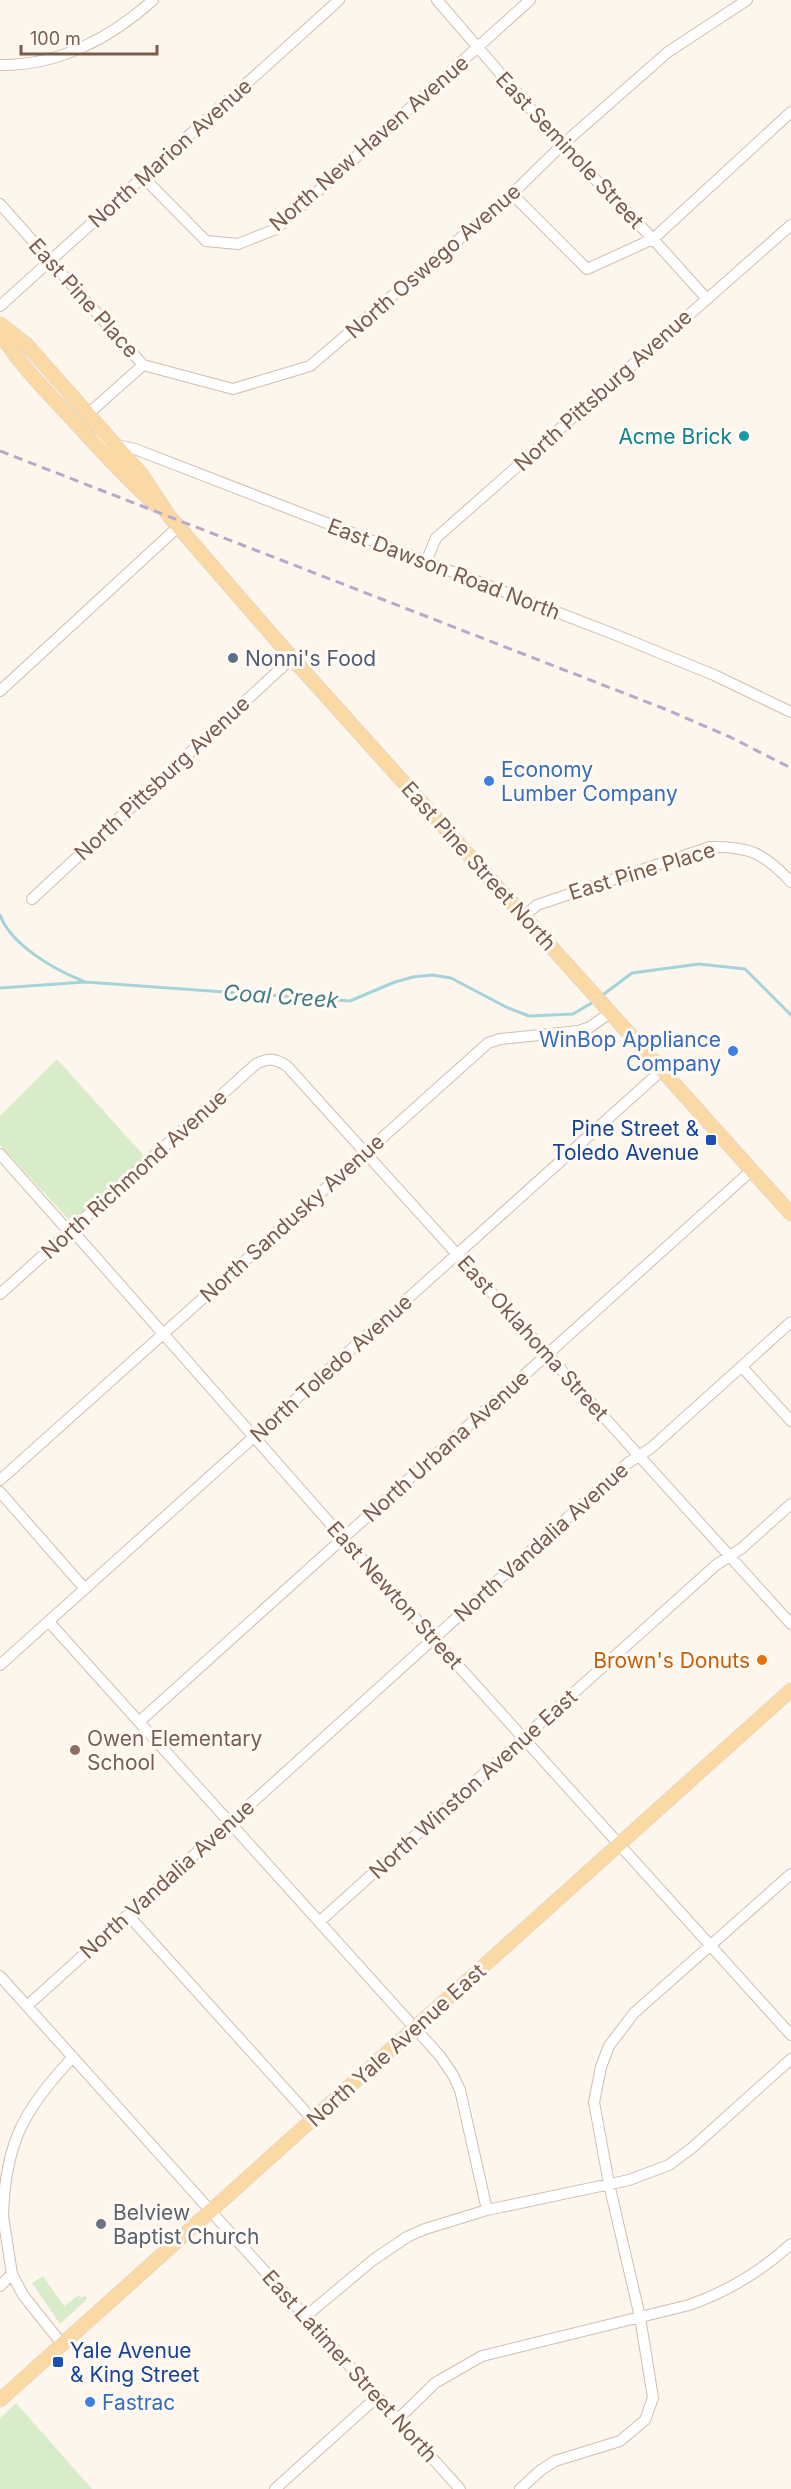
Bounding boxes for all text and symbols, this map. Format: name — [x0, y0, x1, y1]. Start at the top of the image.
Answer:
scale bar — [21, 18, 158, 56]
text: 100 m — [30, 28, 81, 49]
street label: North New Haven Avenue — [264, 50, 474, 236]
street label: East Seminole Street — [491, 67, 649, 234]
street label: North Marion Avenue — [83, 73, 257, 233]
street label: North Oswego Avenue — [341, 178, 525, 344]
street label: East Pine Place — [24, 233, 144, 363]
street label: North Pittsburg Avenue — [509, 304, 697, 476]
place label: Acme Brick — [618, 424, 732, 449]
marker: Acme Brick — [737, 429, 751, 443]
street label: East Dawson Road North — [324, 513, 564, 625]
place label: Nonni's Food — [245, 646, 376, 671]
marker: Nonni's Food — [226, 651, 240, 665]
street label: North Pittsburg Avenue — [69, 690, 255, 866]
place label: Economy Lumber Company — [501, 757, 678, 806]
marker: Economy Lumber Company — [482, 774, 496, 788]
street label: East Pine Street North — [397, 776, 561, 956]
street label: East Pine Place — [566, 837, 718, 905]
water label: Coal Creek — [222, 979, 341, 1013]
place label: WinBop Appliance Company — [539, 1027, 721, 1076]
marker: WinBop Appliance Company — [726, 1044, 740, 1058]
street label: North Richmond Avenue — [36, 1084, 232, 1264]
place label: Pine Street & Toledo Avenue — [552, 1116, 699, 1165]
street label: North Sandusky Avenue — [195, 1129, 389, 1307]
marker: Pine Street & Toledo Avenue — [704, 1133, 718, 1147]
street label: East Oklahoma Street — [452, 1250, 614, 1426]
street label: North Toledo Avenue — [245, 1289, 417, 1447]
street label: North Urbana Avenue — [358, 1365, 534, 1527]
street label: North Vandalia Avenue — [449, 1457, 633, 1627]
street label: East Newton Street — [322, 1516, 468, 1674]
place label: Brown's Donuts — [593, 1648, 750, 1673]
marker: Brown's Donuts — [755, 1653, 769, 1667]
street label: North Winston Avenue East — [364, 1684, 582, 1884]
place label: Owen Elementary School — [87, 1726, 262, 1775]
marker: Owen Elementary School — [68, 1743, 82, 1757]
street label: North Vandalia Avenue — [75, 1794, 259, 1964]
street label: North Yale Avenue East — [302, 1958, 491, 2132]
place label: Belview Baptist Church — [113, 2200, 259, 2249]
marker: Belview Baptist Church — [94, 2217, 108, 2231]
street label: East Latimer Street North — [257, 2265, 443, 2467]
place label: Yale Avenue & King Street — [70, 2338, 200, 2387]
marker: Yale Avenue & King Street — [51, 2355, 65, 2369]
place label: Fastrac — [102, 2390, 175, 2415]
marker: Fastrac — [83, 2395, 97, 2409]

